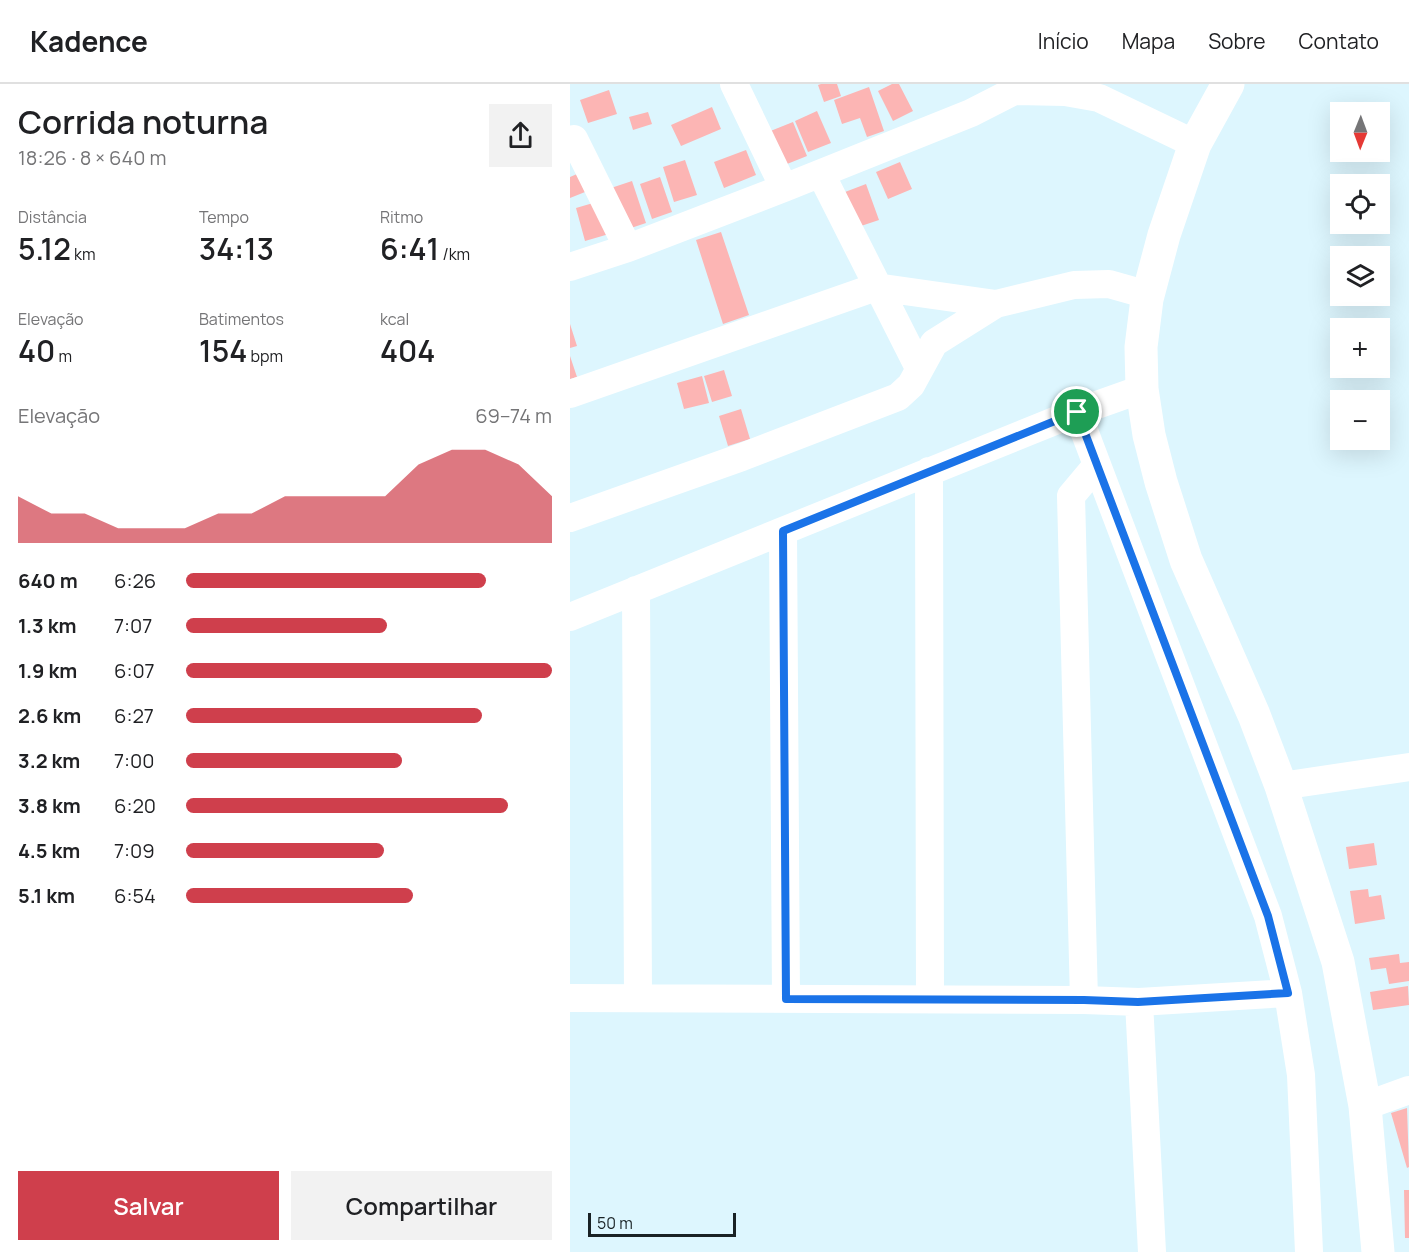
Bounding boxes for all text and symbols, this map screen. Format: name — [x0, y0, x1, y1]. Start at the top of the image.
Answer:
text: Kadence — [30, 22, 148, 60]
text: Início — [1038, 27, 1089, 55]
text: Mapa — [1122, 27, 1175, 55]
text: Sobre — [1208, 27, 1266, 55]
text: Contato — [1299, 27, 1379, 55]
text: Corrida noturna — [18, 99, 268, 144]
north arrow — [1330, 102, 1390, 162]
map controls — [1330, 102, 1390, 450]
button: share — [489, 104, 552, 167]
text: 18:26 · 8 × 640 m — [18, 144, 166, 171]
button: locate — [1330, 174, 1390, 234]
text: Distância — [18, 206, 87, 228]
text: Tempo — [199, 206, 249, 228]
text: Ritmo — [380, 206, 423, 228]
text: 5.12 — [18, 228, 71, 269]
text: 34:13 — [199, 228, 274, 269]
text: 6:41 — [380, 228, 439, 269]
text: km — [71, 243, 96, 265]
text: /km — [439, 243, 470, 265]
button: layers — [1330, 246, 1390, 306]
text: Elevação — [18, 308, 84, 330]
text: Batimentos — [199, 308, 284, 330]
text: kcal — [380, 308, 409, 330]
button: + — [1330, 318, 1390, 378]
text: 40 — [18, 330, 55, 371]
text: 154 — [199, 330, 247, 371]
text: 404 — [380, 330, 435, 371]
text: m — [55, 345, 72, 367]
text: bpm — [247, 345, 283, 367]
pin — [1051, 386, 1102, 437]
button: − — [1330, 390, 1390, 450]
icon: arrive — [1060, 395, 1093, 428]
text: Elevação — [18, 402, 100, 429]
text: 69–74 m — [475, 402, 552, 429]
text: 640 m — [18, 567, 78, 594]
text: 6:26 — [114, 567, 156, 594]
text: 1.3 km — [18, 612, 76, 639]
text: 7:07 — [114, 612, 152, 639]
text: 1.9 km — [18, 657, 77, 684]
text: 6:07 — [114, 657, 155, 684]
text: 2.6 km — [18, 702, 81, 729]
text: 6:27 — [114, 702, 154, 729]
text: 3.2 km — [18, 747, 80, 774]
text: 7:00 — [114, 747, 154, 774]
text: 3.8 km — [18, 792, 81, 819]
text: 6:20 — [114, 792, 156, 819]
text: 4.5 km — [18, 837, 80, 864]
text: 7:09 — [114, 837, 155, 864]
text: 5.1 km — [18, 882, 75, 909]
text: 6:54 — [114, 882, 156, 909]
button: Salvar — [18, 1171, 279, 1240]
button: Compartilhar — [291, 1171, 552, 1240]
scale bar — [588, 1210, 736, 1238]
text: 50 m — [597, 1212, 633, 1234]

